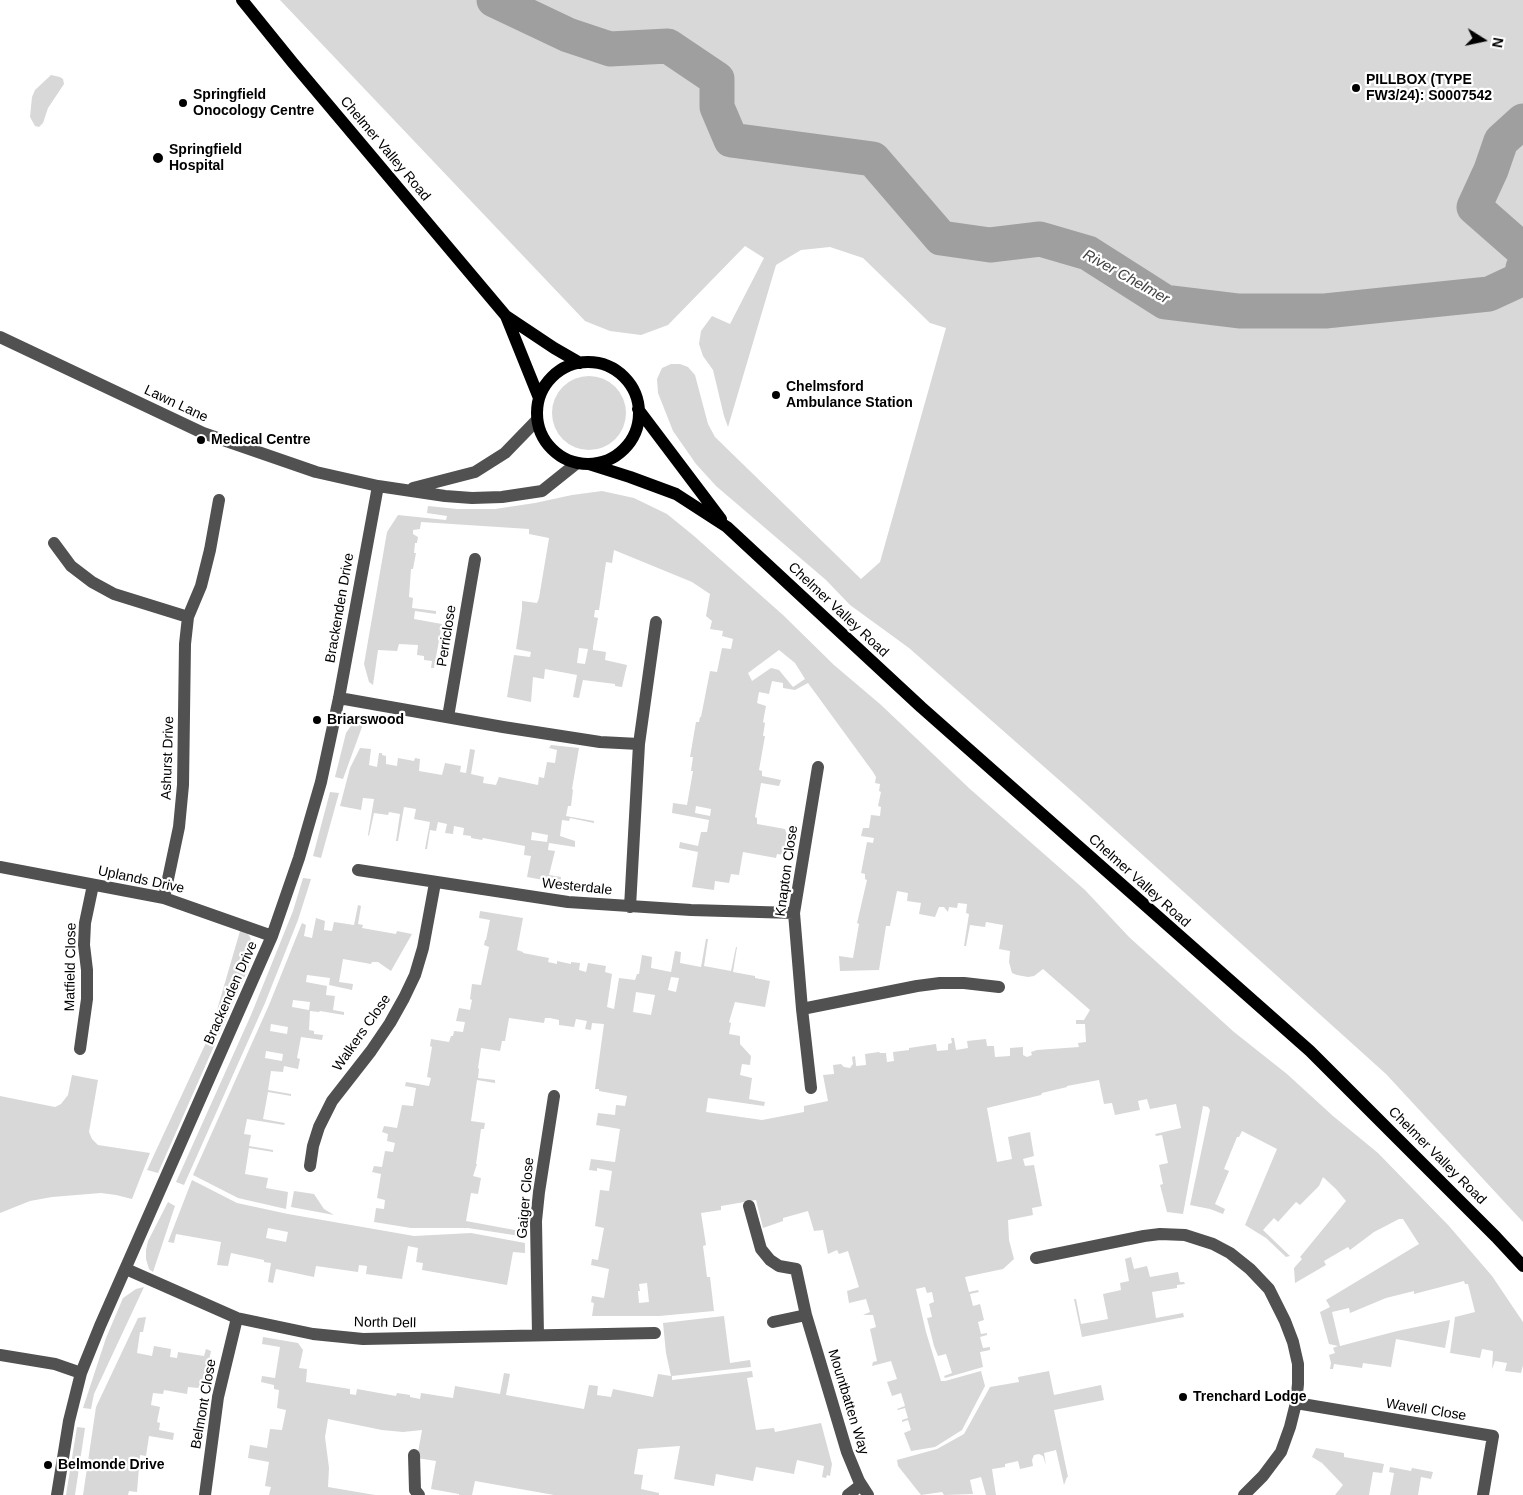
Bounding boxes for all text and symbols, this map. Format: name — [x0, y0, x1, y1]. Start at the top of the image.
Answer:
north arrow — [1458, 15, 1508, 65]
text: N — [1489, 36, 1507, 49]
place label: PILLBOX (TYPE FW3/24): S0007542 — [1366, 72, 1492, 104]
marker: PILLBOX (TYPE FW3/24): S0007542 — [1350, 82, 1362, 94]
place label: Springfield Onocology Centre — [193, 87, 314, 120]
street label: Chelmer Valley Road — [336, 93, 434, 205]
marker: Springfield Onocology Centre — [177, 97, 189, 109]
place label: Springfield Hospital — [169, 142, 242, 174]
marker: Springfield Hospital — [151, 151, 165, 165]
water label: River Chelmer — [1080, 246, 1172, 308]
place label: Chelmsford Ambulance Station — [786, 379, 913, 412]
street label: Lawn Lane — [141, 382, 211, 426]
marker: Chelmsford Ambulance Station — [770, 389, 782, 401]
place label: Medical Centre — [211, 432, 311, 448]
marker: Medical Centre — [195, 434, 207, 446]
street label: Brackenden Drive — [322, 552, 358, 664]
street label: Chelmer Valley Road — [784, 559, 892, 661]
street label: Perriclose — [434, 604, 460, 668]
place label: Briarswood — [327, 712, 404, 728]
marker: Briarswood — [311, 714, 323, 726]
street label: Ashurst Drive — [158, 716, 178, 800]
street label: Knapton Close — [772, 824, 802, 918]
street label: Chelmer Valley Road — [1085, 831, 1193, 931]
street label: Uplands Drive — [96, 863, 186, 897]
street label: Westerdale — [541, 875, 613, 899]
street label: Matfield Close — [62, 923, 80, 1011]
street label: Brackenden Drive — [201, 939, 261, 1047]
street label: Walkers Close — [329, 991, 395, 1075]
street label: Chelmer Valley Road — [1385, 1104, 1489, 1208]
street label: Gaiger Close — [514, 1157, 538, 1239]
street label: North Dell — [354, 1314, 416, 1332]
street label: Mountbatten Way — [824, 1347, 872, 1457]
street label: Belmont Close — [188, 1358, 220, 1450]
place label: Trenchard Lodge — [1193, 1389, 1307, 1405]
marker: Trenchard Lodge — [1177, 1391, 1189, 1403]
street label: Wavell Close — [1385, 1395, 1467, 1425]
place label: Belmonde Drive — [58, 1457, 165, 1473]
marker: Belmonde Drive — [42, 1459, 54, 1471]

